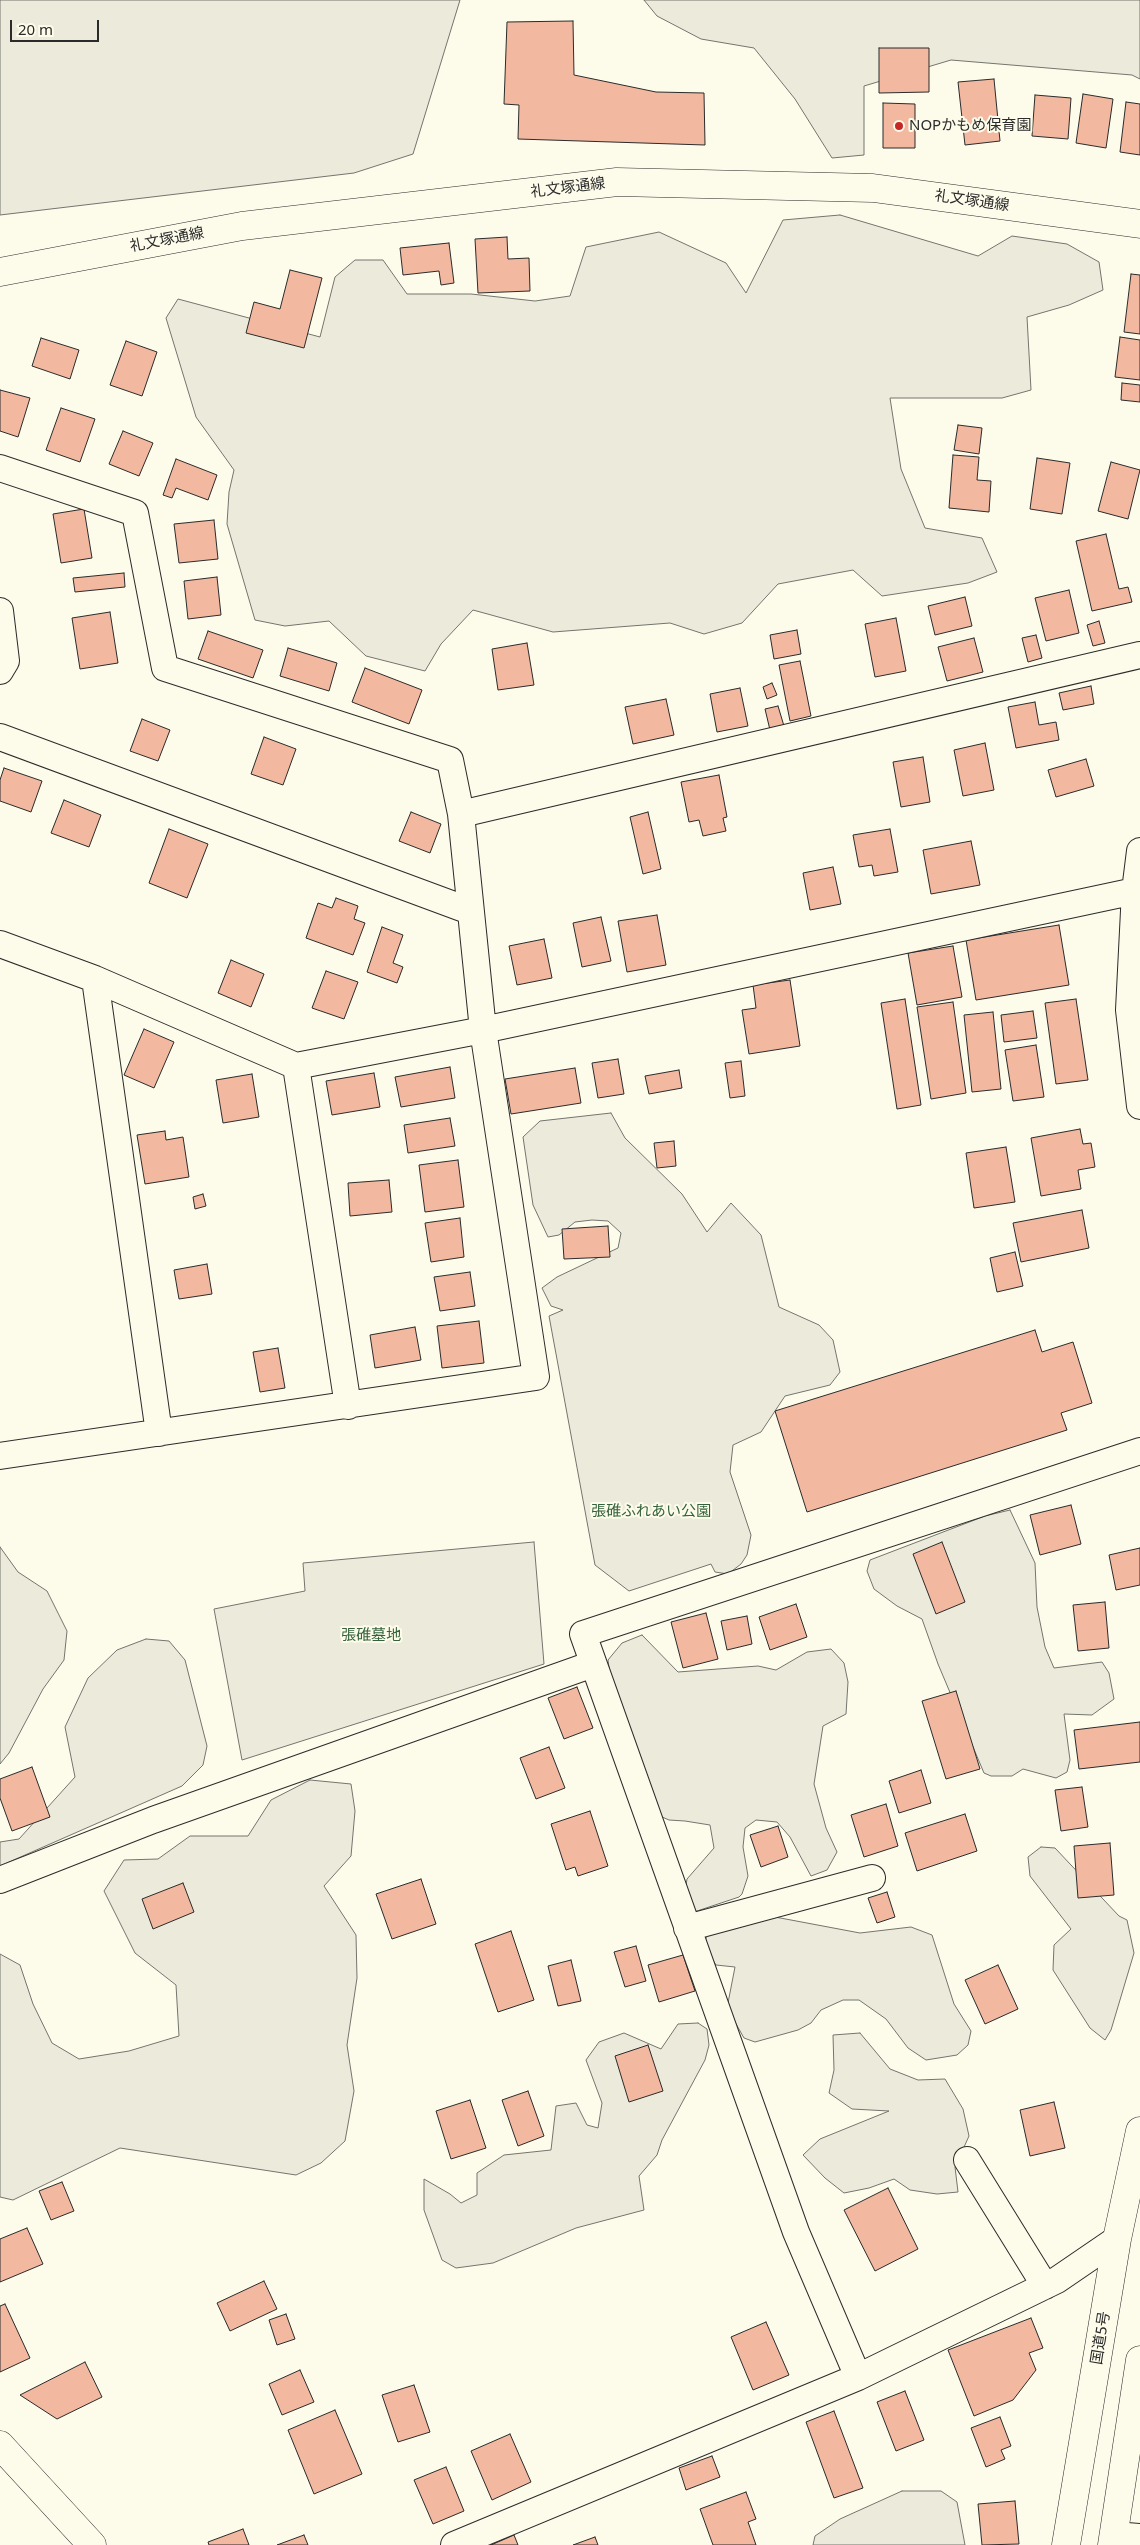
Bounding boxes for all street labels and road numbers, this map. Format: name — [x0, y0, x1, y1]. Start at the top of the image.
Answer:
street label: 礼文塚通線 — [530, 174, 606, 202]
street label: 礼文塚通線 — [934, 187, 1010, 215]
street label: 礼文塚通線 — [128, 224, 206, 256]
street label: 国道5号 — [1088, 2310, 1114, 2366]

